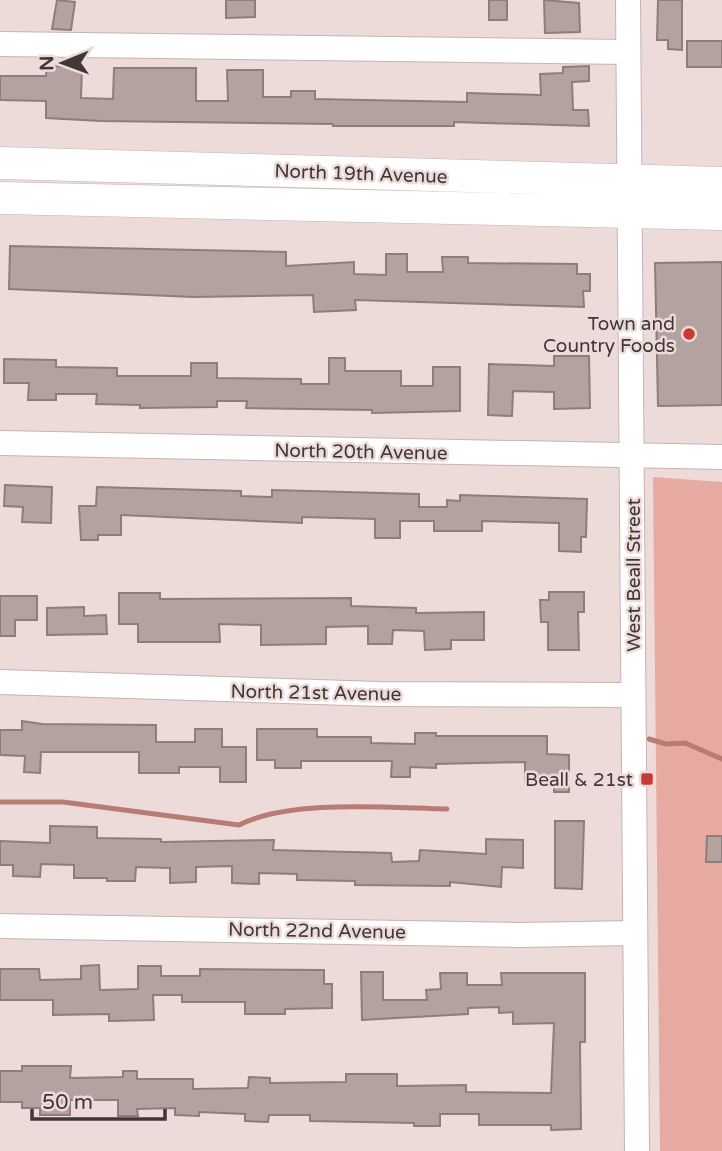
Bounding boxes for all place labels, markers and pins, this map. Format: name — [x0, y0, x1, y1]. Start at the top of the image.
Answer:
place label: Town and Country Foods — [543, 313, 675, 357]
marker: Town and Country Foods — [681, 326, 697, 342]
place label: Beall & 21st — [525, 769, 633, 791]
marker: Beall & 21st — [639, 771, 655, 787]

